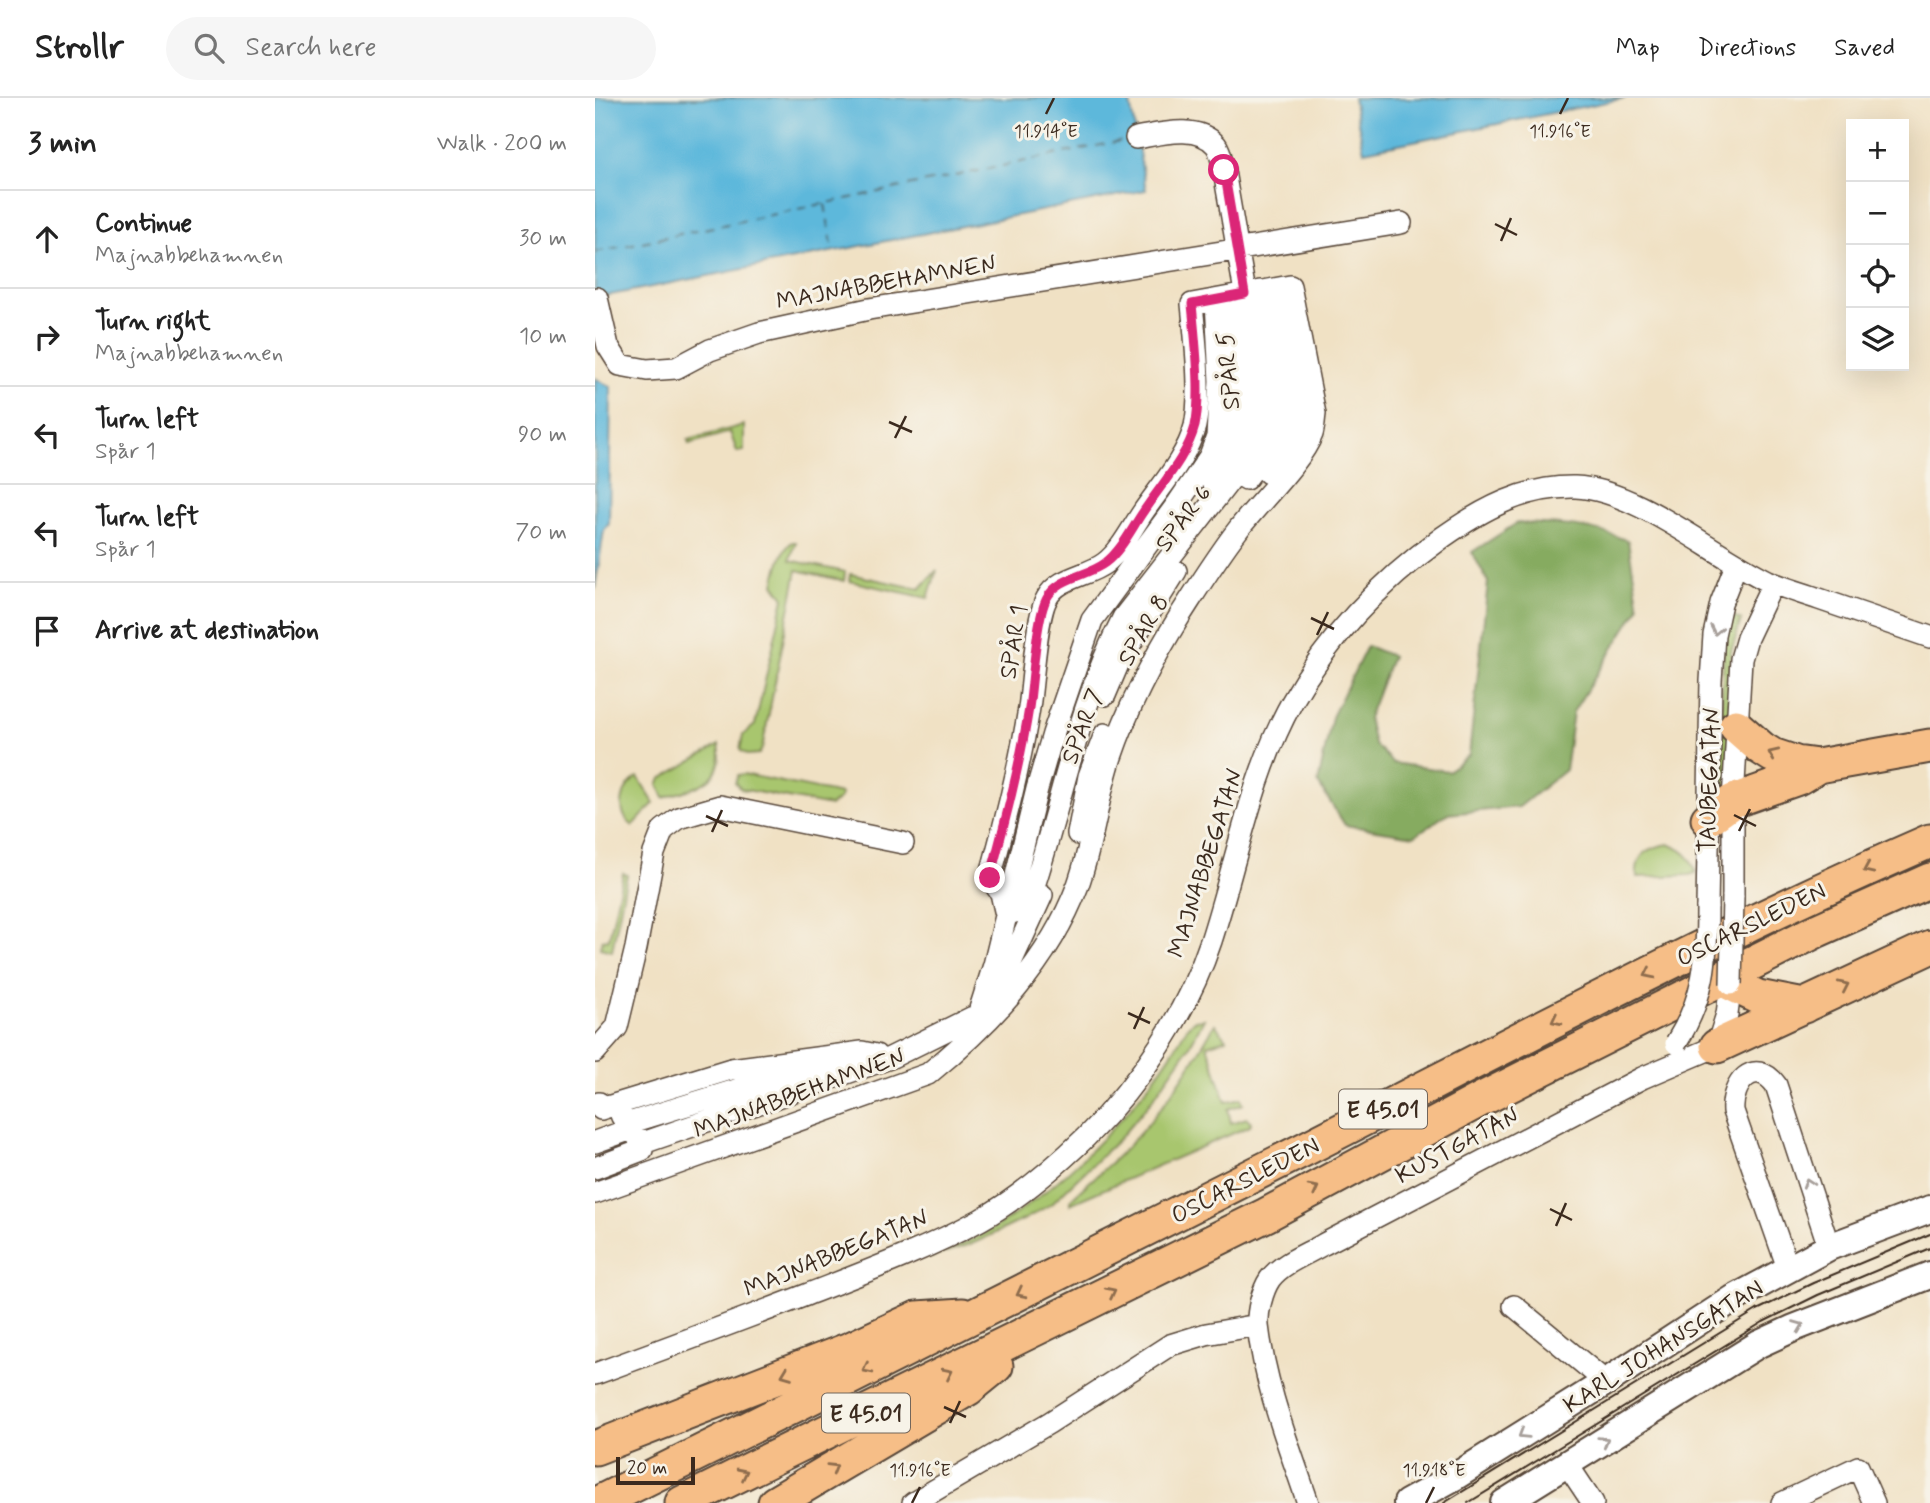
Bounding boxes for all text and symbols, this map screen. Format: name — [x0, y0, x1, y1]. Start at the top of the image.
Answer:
search box — [166, 17, 656, 80]
text: Strollr — [35, 26, 124, 70]
icon: search — [190, 29, 228, 67]
text: Search here — [246, 31, 377, 65]
text: Map — [1616, 33, 1660, 64]
text: Directions — [1698, 33, 1796, 64]
text: Saved — [1834, 33, 1895, 64]
map controls — [1846, 119, 1909, 371]
button: + — [1846, 119, 1909, 182]
text: 11.914°E — [1014, 120, 1078, 144]
text: 11.916°E — [1529, 120, 1591, 144]
text: 3 min — [28, 124, 97, 163]
text: Walk · 200 m — [437, 129, 567, 159]
route start — [1208, 154, 1239, 185]
button: − — [1846, 182, 1909, 245]
text: Continue — [95, 207, 192, 241]
icon: ahead — [28, 220, 66, 258]
text: 30 m — [519, 224, 567, 254]
text: Majnabbehamnen — [95, 241, 283, 271]
button: locate — [1846, 245, 1909, 308]
street label: MAJNABBEHAMNEN — [774, 249, 999, 318]
text: Turn right — [95, 305, 211, 339]
button: layers — [1846, 308, 1909, 371]
icon: right — [28, 318, 66, 356]
text: 10 m — [519, 322, 567, 352]
street label: SPÅR 5 — [1211, 331, 1248, 411]
text: Majnabbehamnen — [95, 339, 283, 369]
text: Turn left — [95, 403, 199, 437]
icon: left — [28, 416, 66, 454]
text: 90 m — [518, 420, 567, 450]
text: Spår 1 — [95, 437, 156, 467]
street label: SPÅR 6 — [1149, 479, 1219, 559]
text: Turn left — [95, 501, 199, 535]
icon: left — [28, 514, 66, 552]
text: 70 m — [515, 518, 567, 548]
text: Spår 1 — [95, 535, 156, 565]
street label: SPÅR 8 — [1112, 590, 1177, 672]
street label: SPÅR 1 — [993, 603, 1036, 681]
icon: arrive — [28, 612, 66, 650]
text: Arrive at destination — [95, 614, 319, 648]
one-way arrow — [1709, 624, 1724, 636]
street label: SPÅR 7 — [1055, 684, 1112, 769]
street label: TAUBEGATAN — [1692, 707, 1729, 853]
one-way arrow — [1768, 748, 1781, 762]
street label: MAJNABBEGATAN — [1161, 765, 1252, 962]
one-way arrow — [1863, 861, 1875, 875]
route end — [974, 862, 1005, 893]
street label: OSCARSLEDEN — [1672, 876, 1831, 975]
one-way arrow — [1644, 965, 1656, 979]
one-way arrow — [1837, 980, 1849, 994]
one-way arrow — [1551, 1012, 1564, 1026]
street label: MAJNABBEHAMNEN — [690, 1042, 910, 1147]
road number: E 45.01 — [1339, 1090, 1427, 1128]
street label: KUSTGATAN — [1390, 1101, 1525, 1192]
street label: OSCARSLEDEN — [1166, 1131, 1325, 1232]
one-way arrow — [1802, 1177, 1816, 1189]
one-way arrow — [1307, 1184, 1319, 1197]
street label: MAJNABBEGATAN — [739, 1203, 934, 1306]
street label: KARL JOHANSGATAN — [1558, 1273, 1770, 1421]
one-way arrow — [1016, 1284, 1028, 1298]
one-way arrow — [1104, 1287, 1116, 1301]
one-way arrow — [1793, 1320, 1805, 1334]
one-way arrow — [862, 1361, 874, 1375]
one-way arrow — [781, 1365, 793, 1379]
one-way arrow — [941, 1367, 953, 1381]
road number: E 45.01 — [822, 1394, 910, 1432]
one-way arrow — [1517, 1426, 1530, 1439]
one-way arrow — [1596, 1436, 1609, 1449]
scale bar — [616, 1454, 695, 1486]
text: 20 m — [627, 1456, 667, 1481]
text: 11.916°E — [889, 1459, 951, 1483]
text: 11.918°E — [1403, 1459, 1465, 1483]
one-way arrow — [826, 1463, 839, 1476]
one-way arrow — [736, 1467, 748, 1481]

